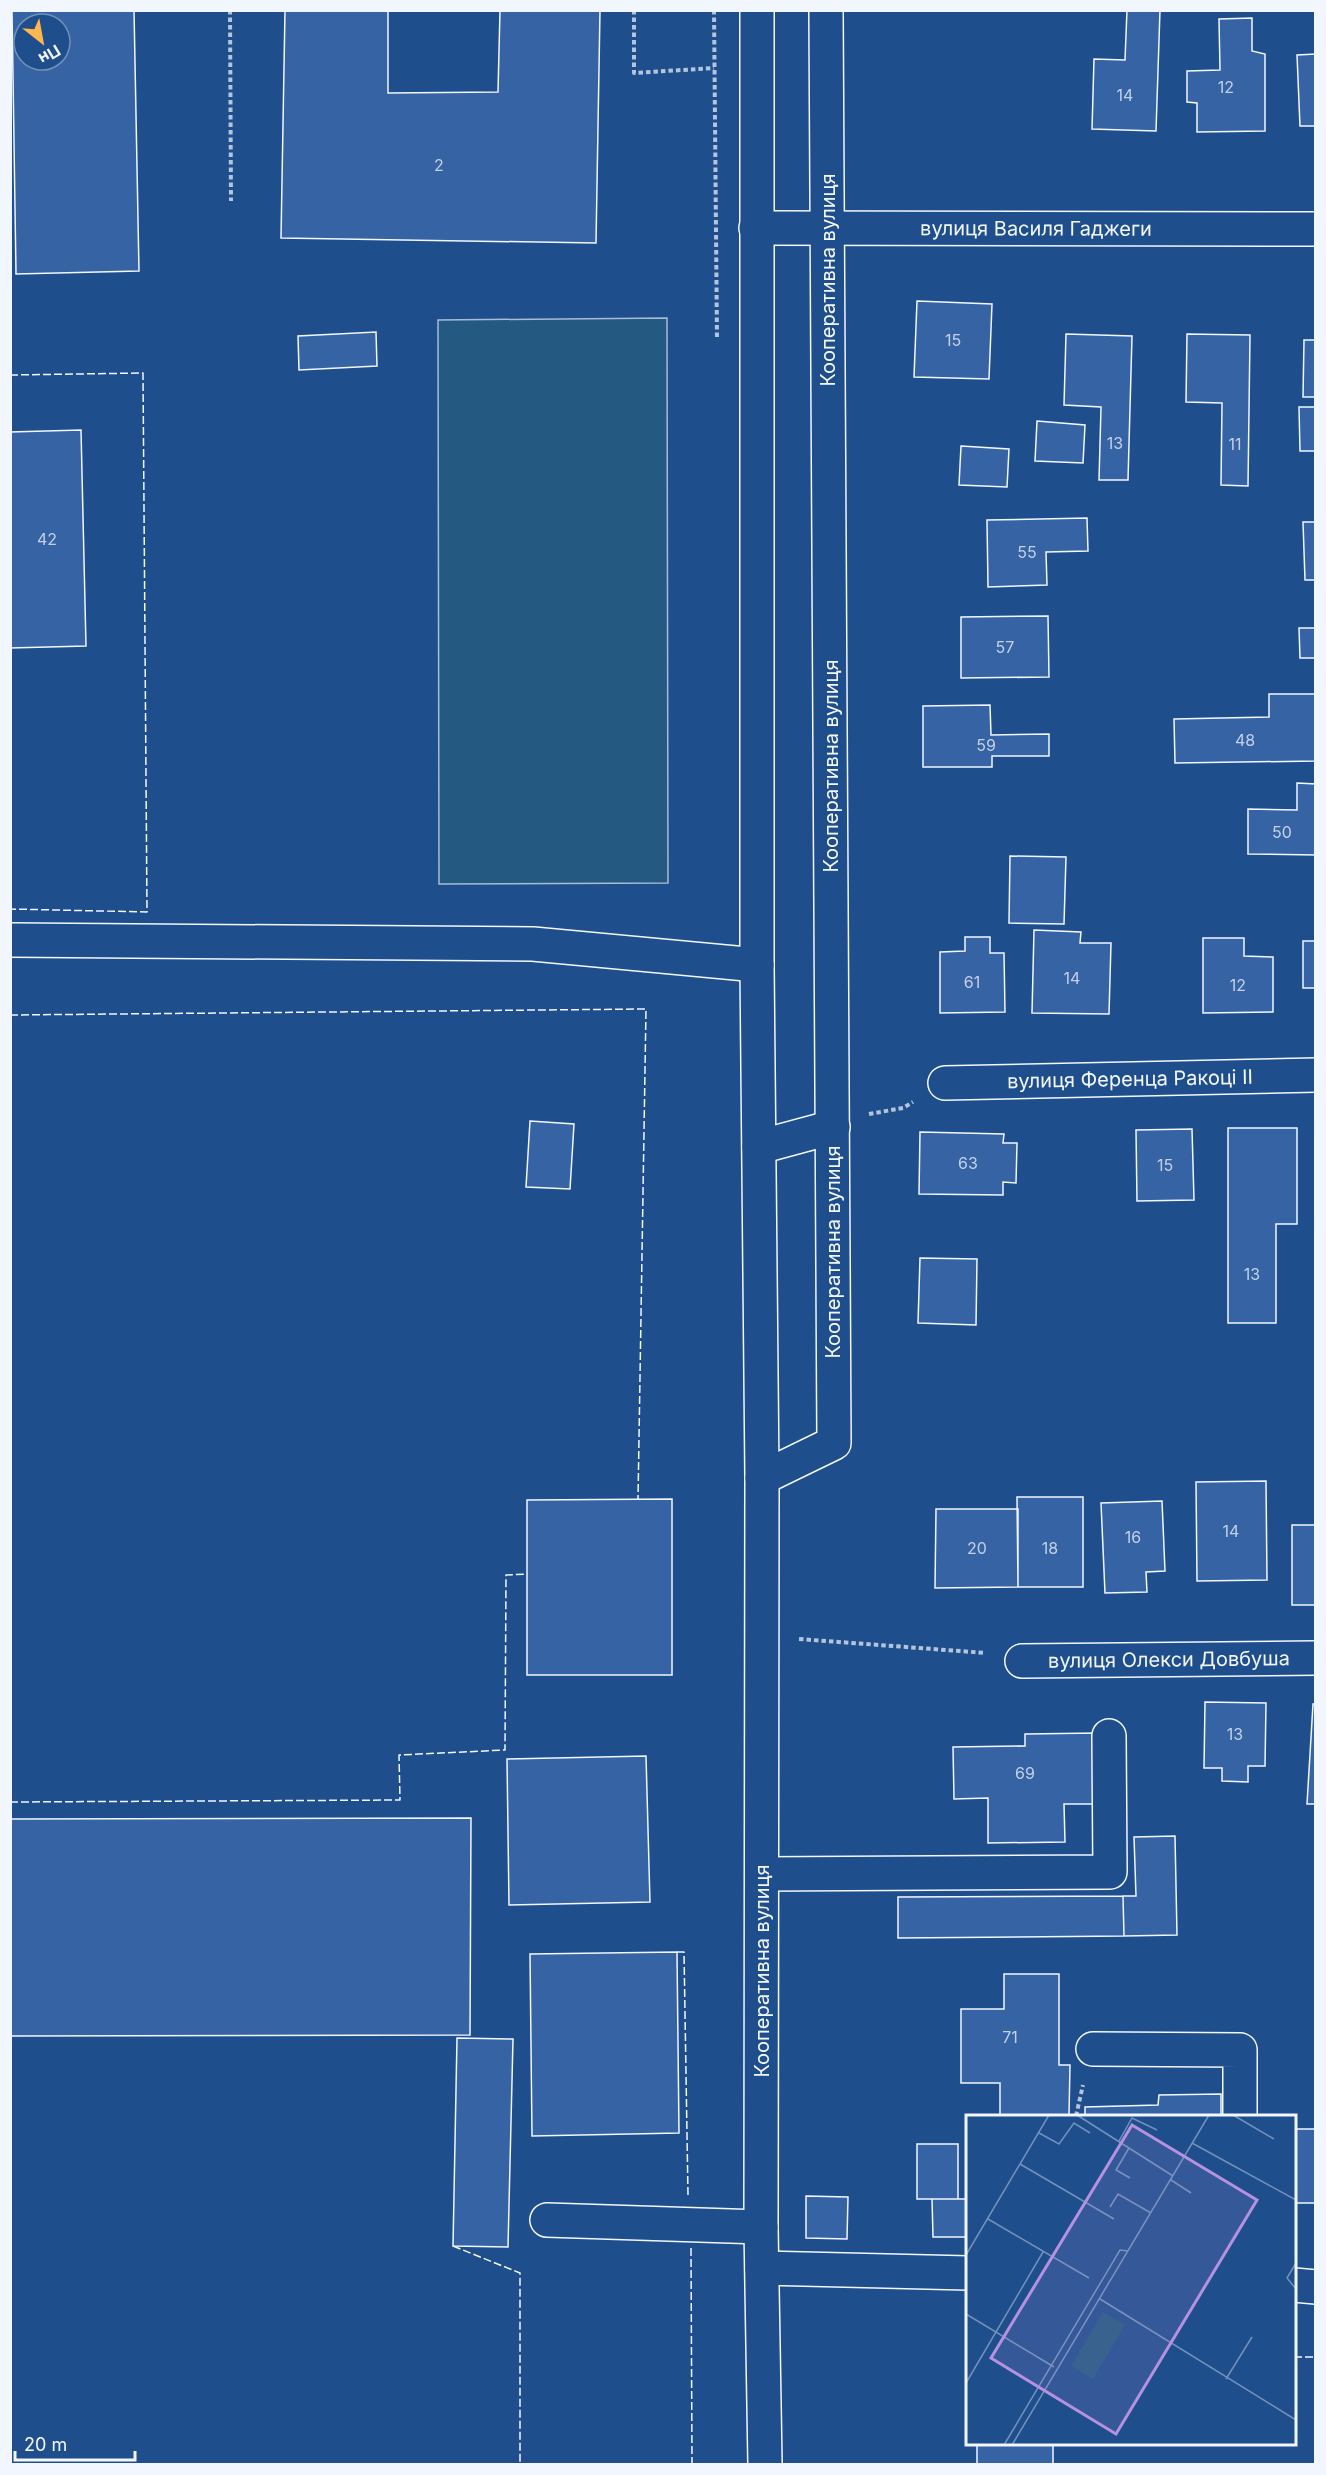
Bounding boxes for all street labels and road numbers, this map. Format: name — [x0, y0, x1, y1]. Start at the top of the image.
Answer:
street label: Кооперативна вулиця — [816, 173, 840, 387]
street label: вулиця Василя Гаджеги — [920, 216, 1152, 241]
street label: Кооперативна вулиця — [819, 659, 843, 873]
street label: вулиця Ференца Ракоці Ⅱ — [1007, 1065, 1253, 1093]
street label: Кооперативна вулиця — [821, 1145, 845, 1359]
street label: вулиця Олекси Довбуша — [1048, 1646, 1290, 1673]
street label: Кооперативна вулиця — [750, 1864, 774, 2078]

